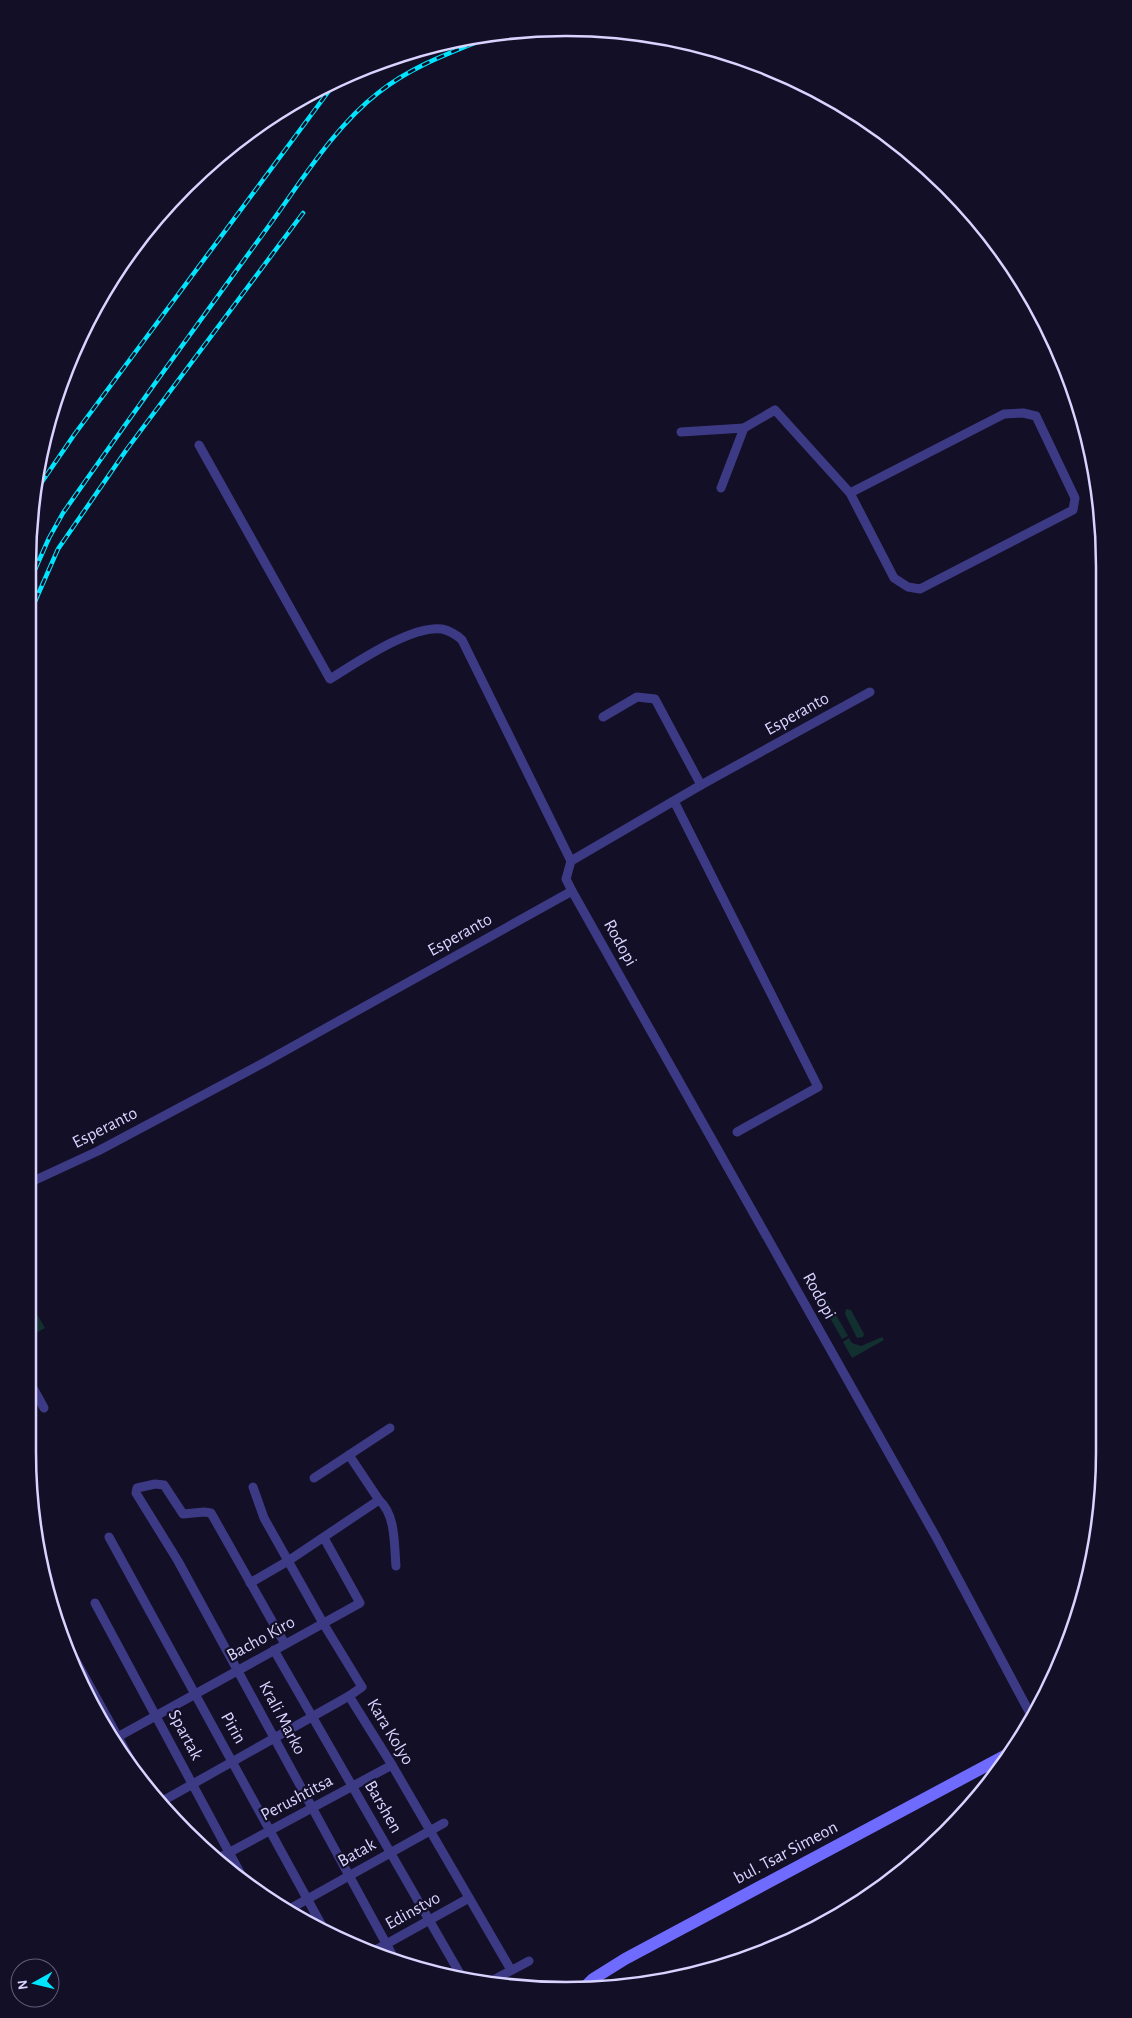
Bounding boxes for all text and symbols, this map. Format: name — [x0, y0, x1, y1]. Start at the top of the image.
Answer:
street label: Esperanto — [762, 689, 832, 739]
street label: Esperanto — [425, 910, 495, 960]
street label: Rodopi — [600, 917, 640, 969]
street label: Esperanto — [70, 1104, 140, 1152]
street label: Rodopi — [799, 1270, 839, 1322]
street label: Bacho Kiro — [224, 1613, 298, 1665]
street label: Krali Marko — [255, 1678, 309, 1758]
street label: Kara Kolyo — [363, 1696, 417, 1768]
street label: Spartak — [164, 1707, 206, 1764]
street label: Pirin — [217, 1709, 249, 1747]
street label: Perushtitsa — [258, 1772, 336, 1824]
street label: Barshen — [361, 1778, 405, 1836]
street label: bul. Tsar Simeon — [731, 1818, 841, 1888]
street label: Batak — [335, 1835, 380, 1871]
street label: Edinstvo — [382, 1889, 444, 1933]
north arrow — [10, 1958, 60, 2008]
text: N — [16, 1979, 31, 1990]

